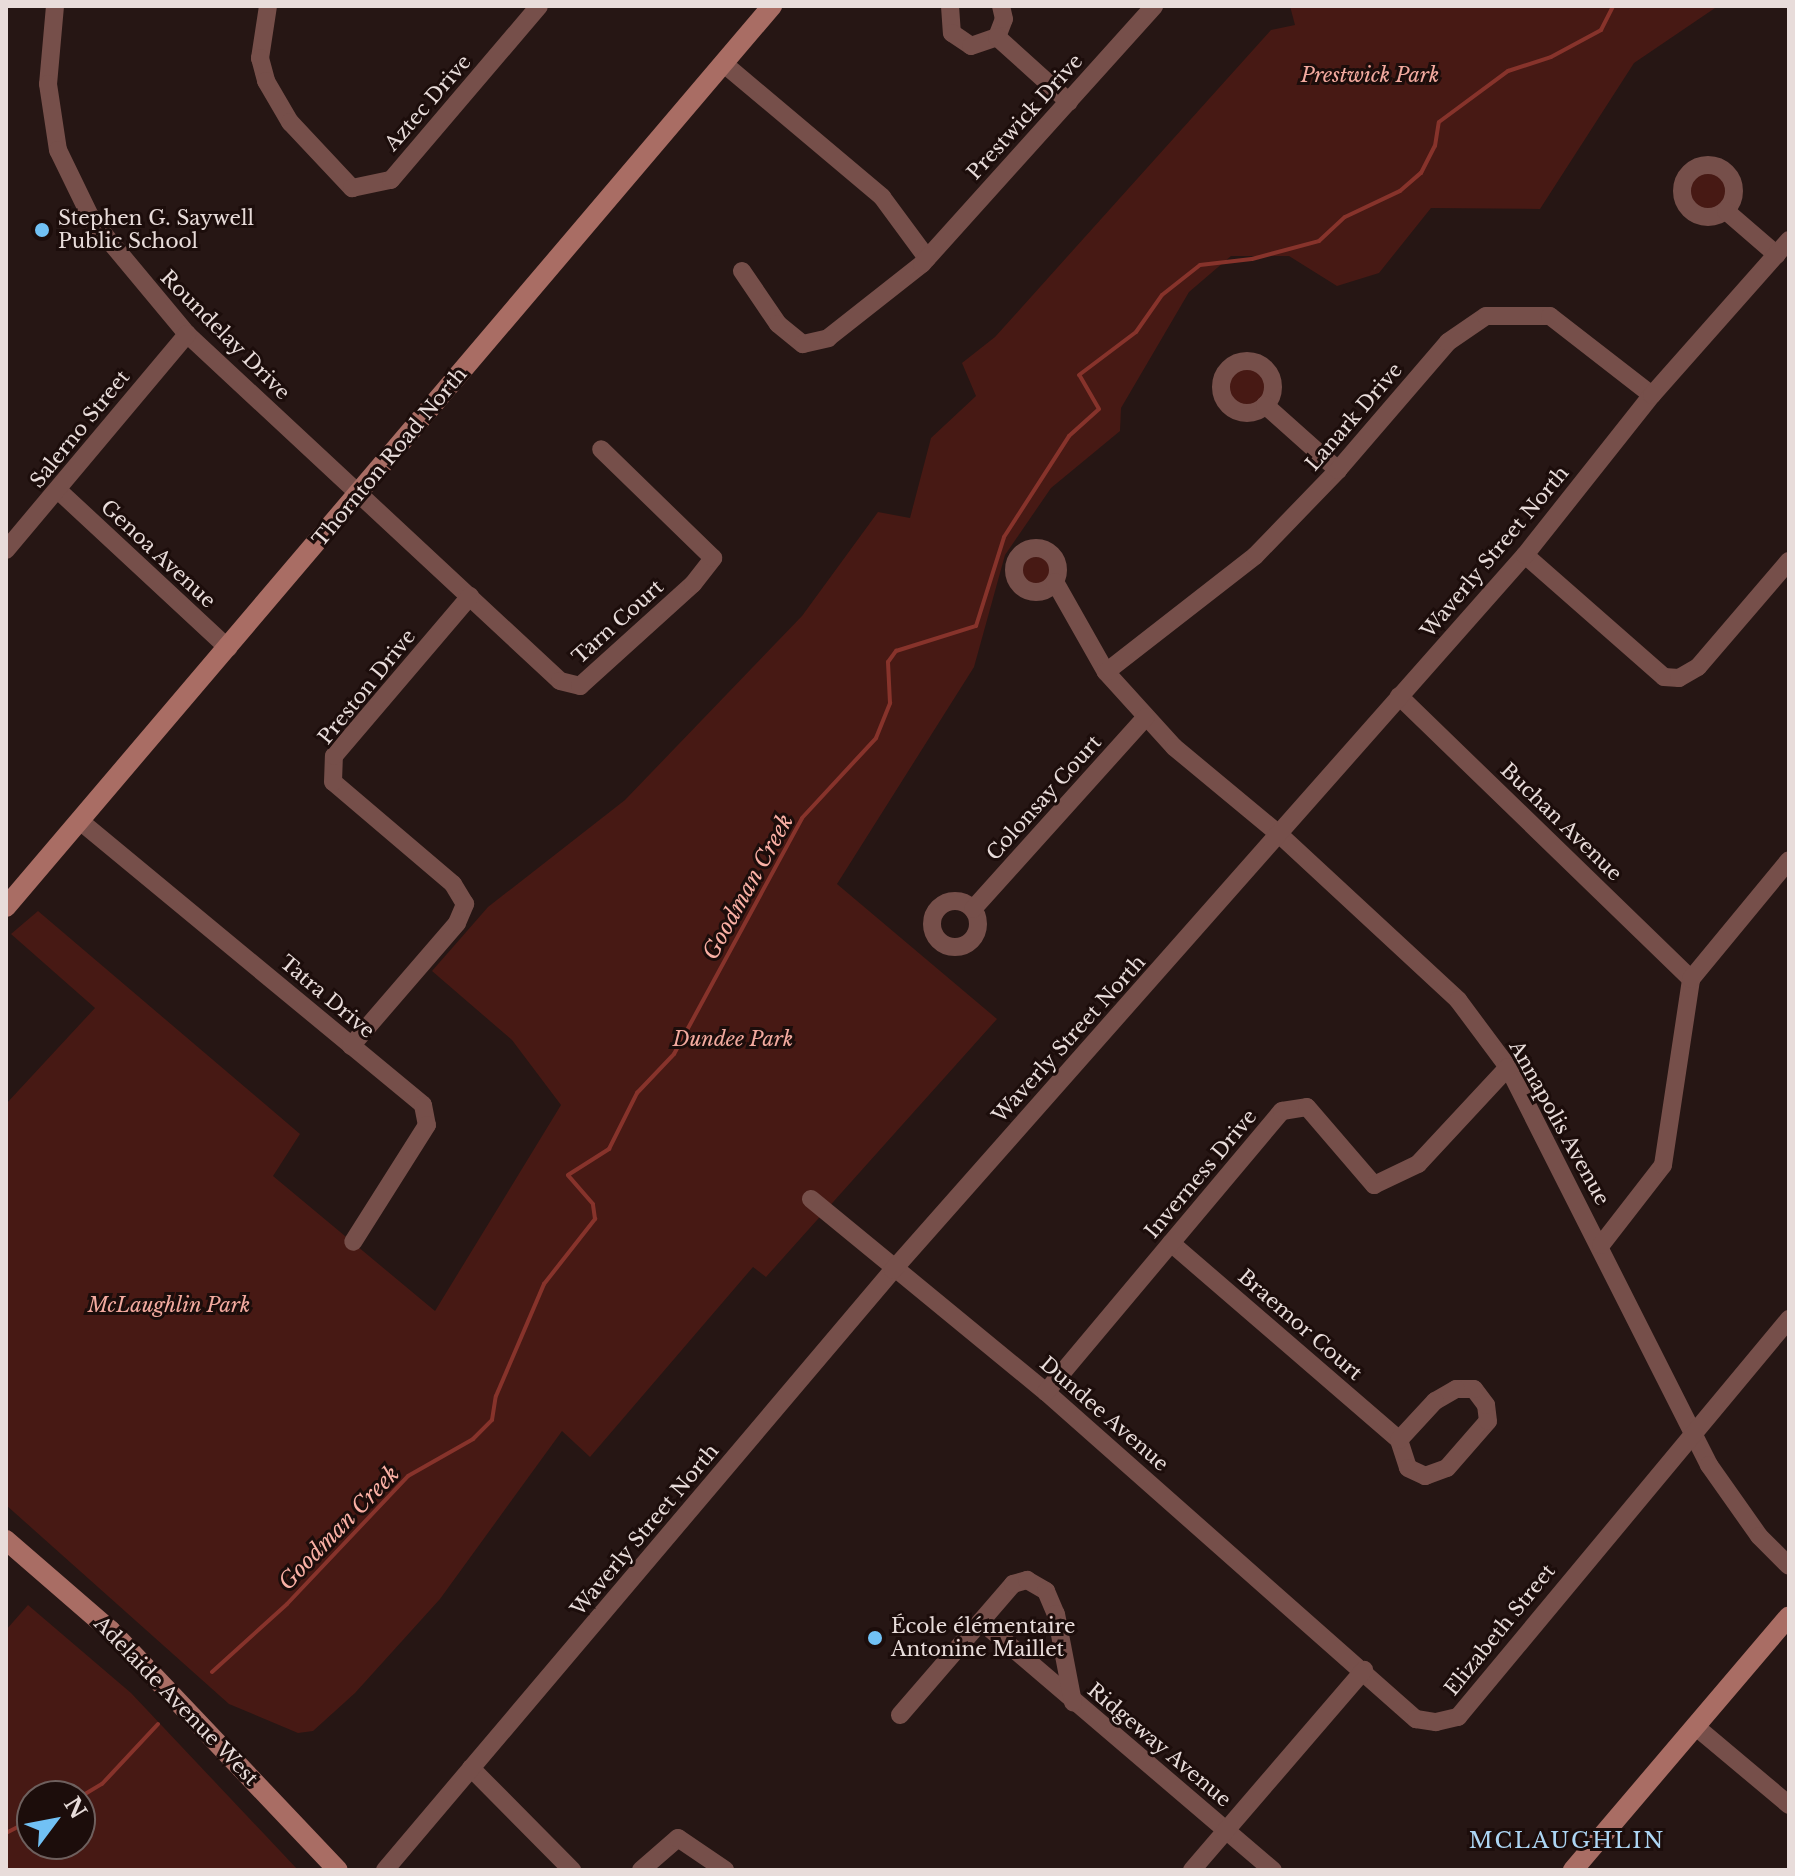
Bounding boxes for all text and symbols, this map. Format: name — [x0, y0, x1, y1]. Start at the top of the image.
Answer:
street label: Prestwick Drive — [962, 49, 1088, 185]
street label: Aztec Drive — [380, 50, 476, 156]
park label: Prestwick Park — [1301, 63, 1439, 87]
place label: Stephen G. Saywell Public School — [58, 206, 254, 253]
marker: Stephen G. Saywell Public School — [33, 221, 51, 239]
street label: Roundelay Drive — [155, 265, 295, 405]
street label: Lanark Drive — [1301, 358, 1407, 476]
street label: Thornton Road North — [308, 362, 472, 552]
street label: Salerno Street — [25, 365, 135, 493]
street label: Waverly Street North — [1416, 461, 1574, 643]
street label: Genoa Avenue — [95, 495, 221, 613]
street label: Tarn Court — [568, 575, 668, 669]
street label: Preston Drive — [313, 625, 421, 749]
street label: Colonsay Court — [981, 730, 1107, 866]
street label: Buchan Avenue — [1495, 758, 1627, 886]
water label: Goodman Creek — [697, 809, 799, 965]
street label: Tatra Drive — [275, 950, 379, 1044]
street label: Waverly Street North — [987, 950, 1151, 1128]
park label: Dundee Park — [673, 1027, 793, 1051]
street label: Annapolis Avenue — [1504, 1036, 1614, 1210]
street label: Inverness Drive — [1140, 1105, 1262, 1243]
street label: Braemor Court — [1233, 1264, 1367, 1386]
park label: McLaughlin Park — [88, 1293, 250, 1317]
street label: Dundee Avenue — [1035, 1351, 1173, 1477]
street label: Waverly Street North — [566, 1439, 724, 1621]
water label: Goodman Creek — [273, 1460, 405, 1596]
street label: Elizabeth Street — [1440, 1560, 1560, 1700]
street label: Adelaide Avenue West — [88, 1611, 264, 1791]
place label: École élémentaire Antonine Maillet — [891, 1614, 1075, 1661]
marker: École élémentaire Antonine Maillet — [866, 1629, 884, 1647]
street label: Ridgeway Avenue — [1082, 1678, 1236, 1812]
north arrow — [16, 1780, 96, 1860]
text: N — [58, 1792, 92, 1824]
district label: MCLAUGHLIN — [1469, 1828, 1665, 1854]

